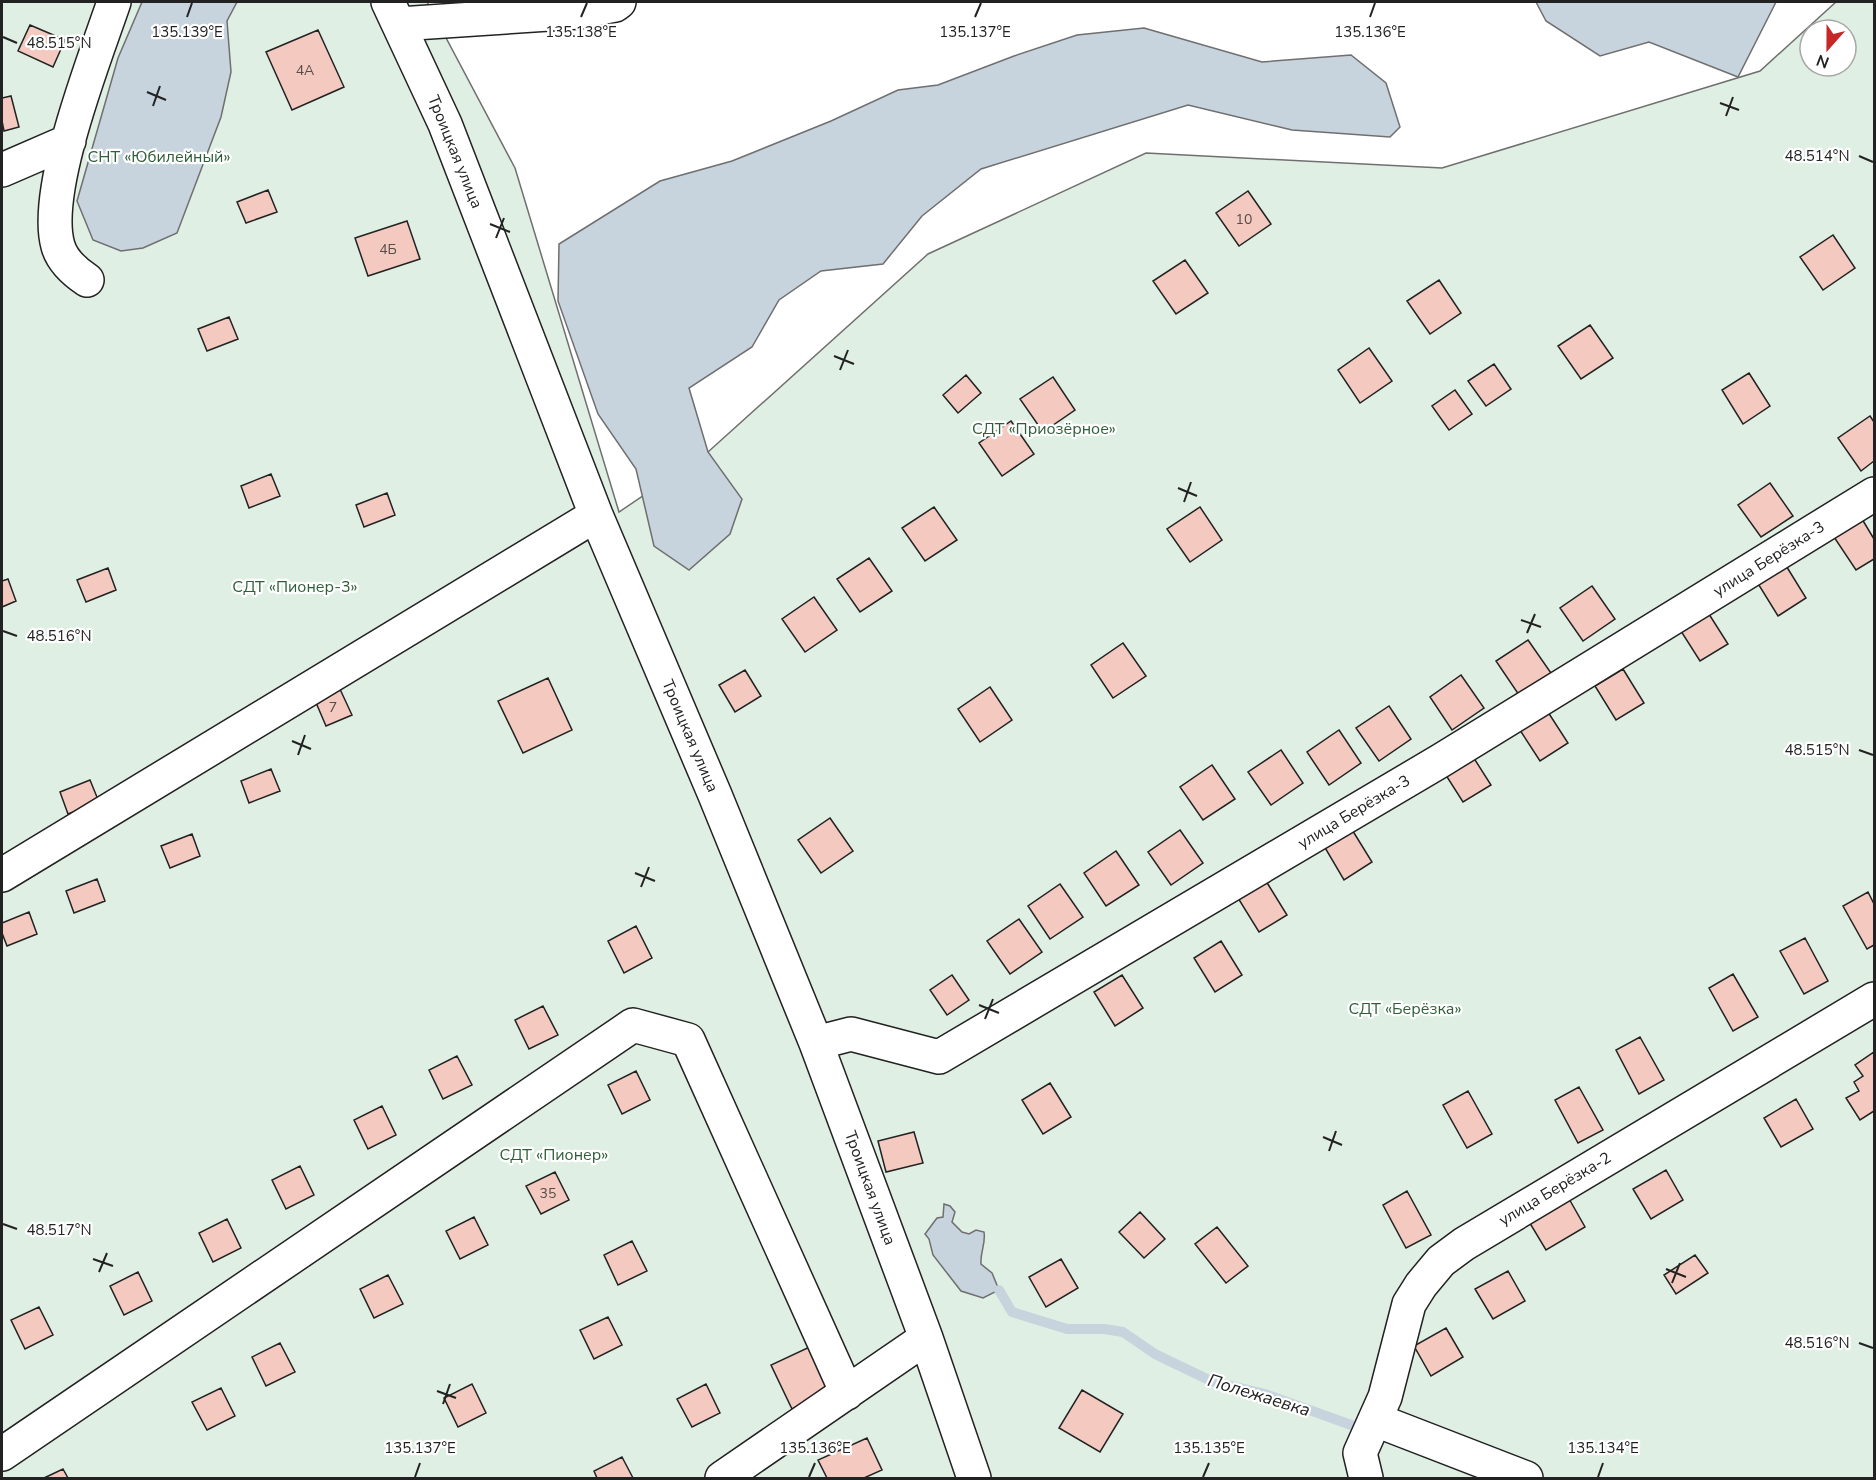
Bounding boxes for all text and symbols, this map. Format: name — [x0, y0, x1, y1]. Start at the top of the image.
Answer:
north arrow — [1798, 18, 1858, 78]
text: 135.139°E — [151, 22, 223, 42]
text: 135.138°E — [545, 22, 617, 42]
text: 135.137°E — [939, 22, 1011, 42]
text: 135.136°E — [1334, 22, 1406, 42]
text: 48.515°N — [26, 33, 92, 53]
text: N — [1813, 49, 1833, 73]
house number: 4А — [296, 61, 314, 80]
street label: Троицкая улица — [422, 92, 488, 212]
park label: СНТ «Юбилейный» — [87, 146, 231, 168]
text: 48.514°N — [1784, 146, 1850, 166]
house number: 10 — [1236, 210, 1252, 229]
house number: 4Б — [379, 240, 397, 259]
park label: СДТ «Приозёрное» — [972, 418, 1116, 440]
street label: улица Берёзка-3 — [1709, 516, 1829, 602]
park label: СДТ «Пионер-3» — [232, 576, 358, 598]
text: 48.516°N — [26, 626, 92, 646]
street label: Троицкая улица — [656, 676, 724, 796]
house number: 7 — [329, 698, 337, 717]
text: 48.515°N — [1784, 740, 1850, 760]
street label: улица Берёзка-3 — [1294, 770, 1414, 854]
park label: СДТ «Берёзка» — [1349, 998, 1461, 1020]
street label: Троицкая улица — [839, 1128, 901, 1248]
park label: СДТ «Пионер» — [500, 1144, 608, 1166]
street label: улица Берёзка-2 — [1495, 1147, 1615, 1231]
house number: 35 — [540, 1184, 556, 1203]
text: 48.517°N — [26, 1220, 92, 1240]
text: 48.516°N — [1784, 1333, 1850, 1353]
water label: Полежаевка — [1205, 1368, 1313, 1422]
text: 135.137°E — [384, 1438, 456, 1458]
text: 135.136°E — [779, 1438, 851, 1458]
text: 135.135°E — [1173, 1438, 1245, 1458]
text: 135.134°E — [1567, 1438, 1639, 1458]

